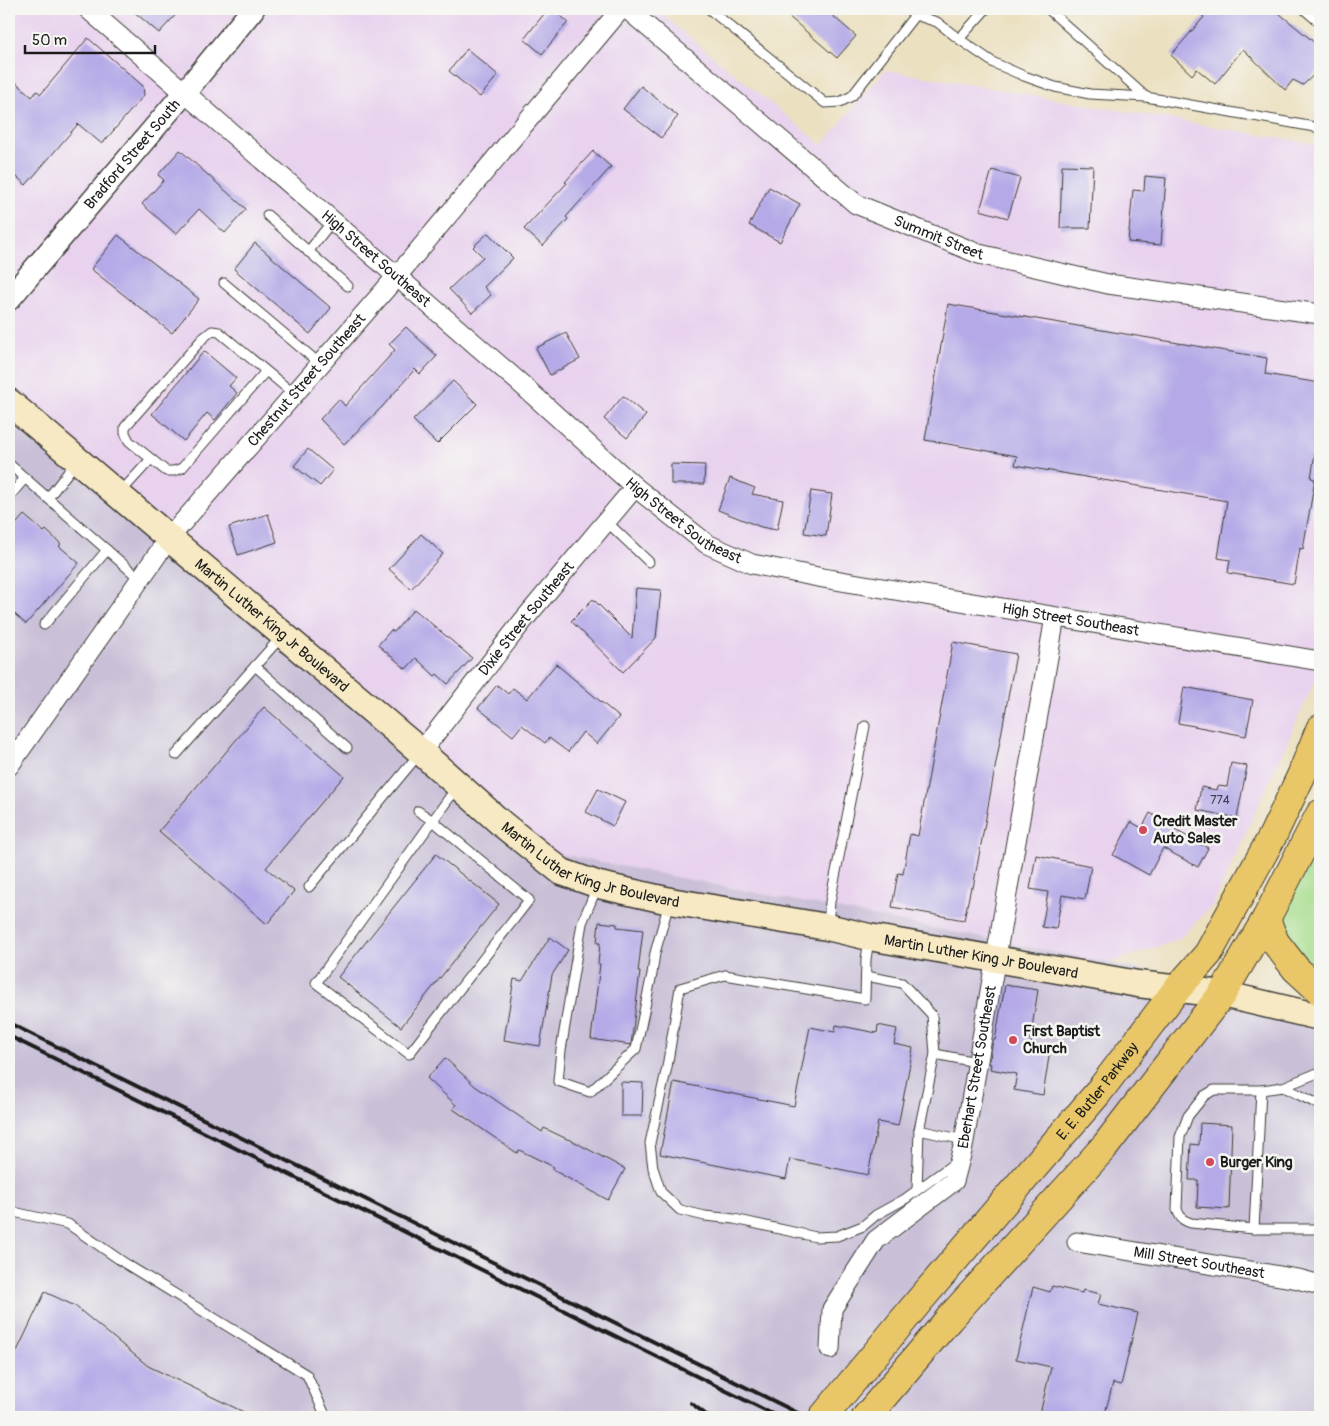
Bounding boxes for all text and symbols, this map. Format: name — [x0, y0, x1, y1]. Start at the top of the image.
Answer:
scale bar — [25, 22, 155, 54]
text: 50 m — [32, 31, 67, 50]
street label: Bradford Street South — [80, 96, 185, 214]
street label: High Street Southeast — [317, 206, 435, 312]
street label: Summit Street — [891, 211, 986, 265]
street label: Chestnut Street Southeast — [244, 309, 371, 451]
street label: High Street Southeast — [621, 474, 745, 569]
street label: Martin Luther King Jr Boulevard — [191, 555, 353, 697]
street label: Dixie Street Southeast — [475, 557, 579, 680]
street label: High Street Southeast — [1001, 599, 1142, 641]
house number: 774 — [1210, 793, 1230, 808]
place label: Credit Master Auto Sales — [1153, 812, 1238, 848]
street label: Martin Luther King Jr Boulevard — [497, 818, 681, 912]
marker: Credit Master Auto Sales — [1137, 824, 1149, 836]
street label: Martin Luther King Jr Boulevard — [883, 931, 1080, 983]
street label: Eberhart Street Southeast — [954, 983, 1001, 1150]
place label: First Baptist Church — [1023, 1022, 1101, 1058]
marker: First Baptist Church — [1007, 1034, 1019, 1046]
street label: E. E. Butler Parkway — [1053, 1038, 1143, 1144]
place label: Burger King — [1220, 1153, 1293, 1172]
marker: Burger King — [1204, 1156, 1216, 1168]
street label: Mill Street Southeast — [1132, 1243, 1267, 1283]

